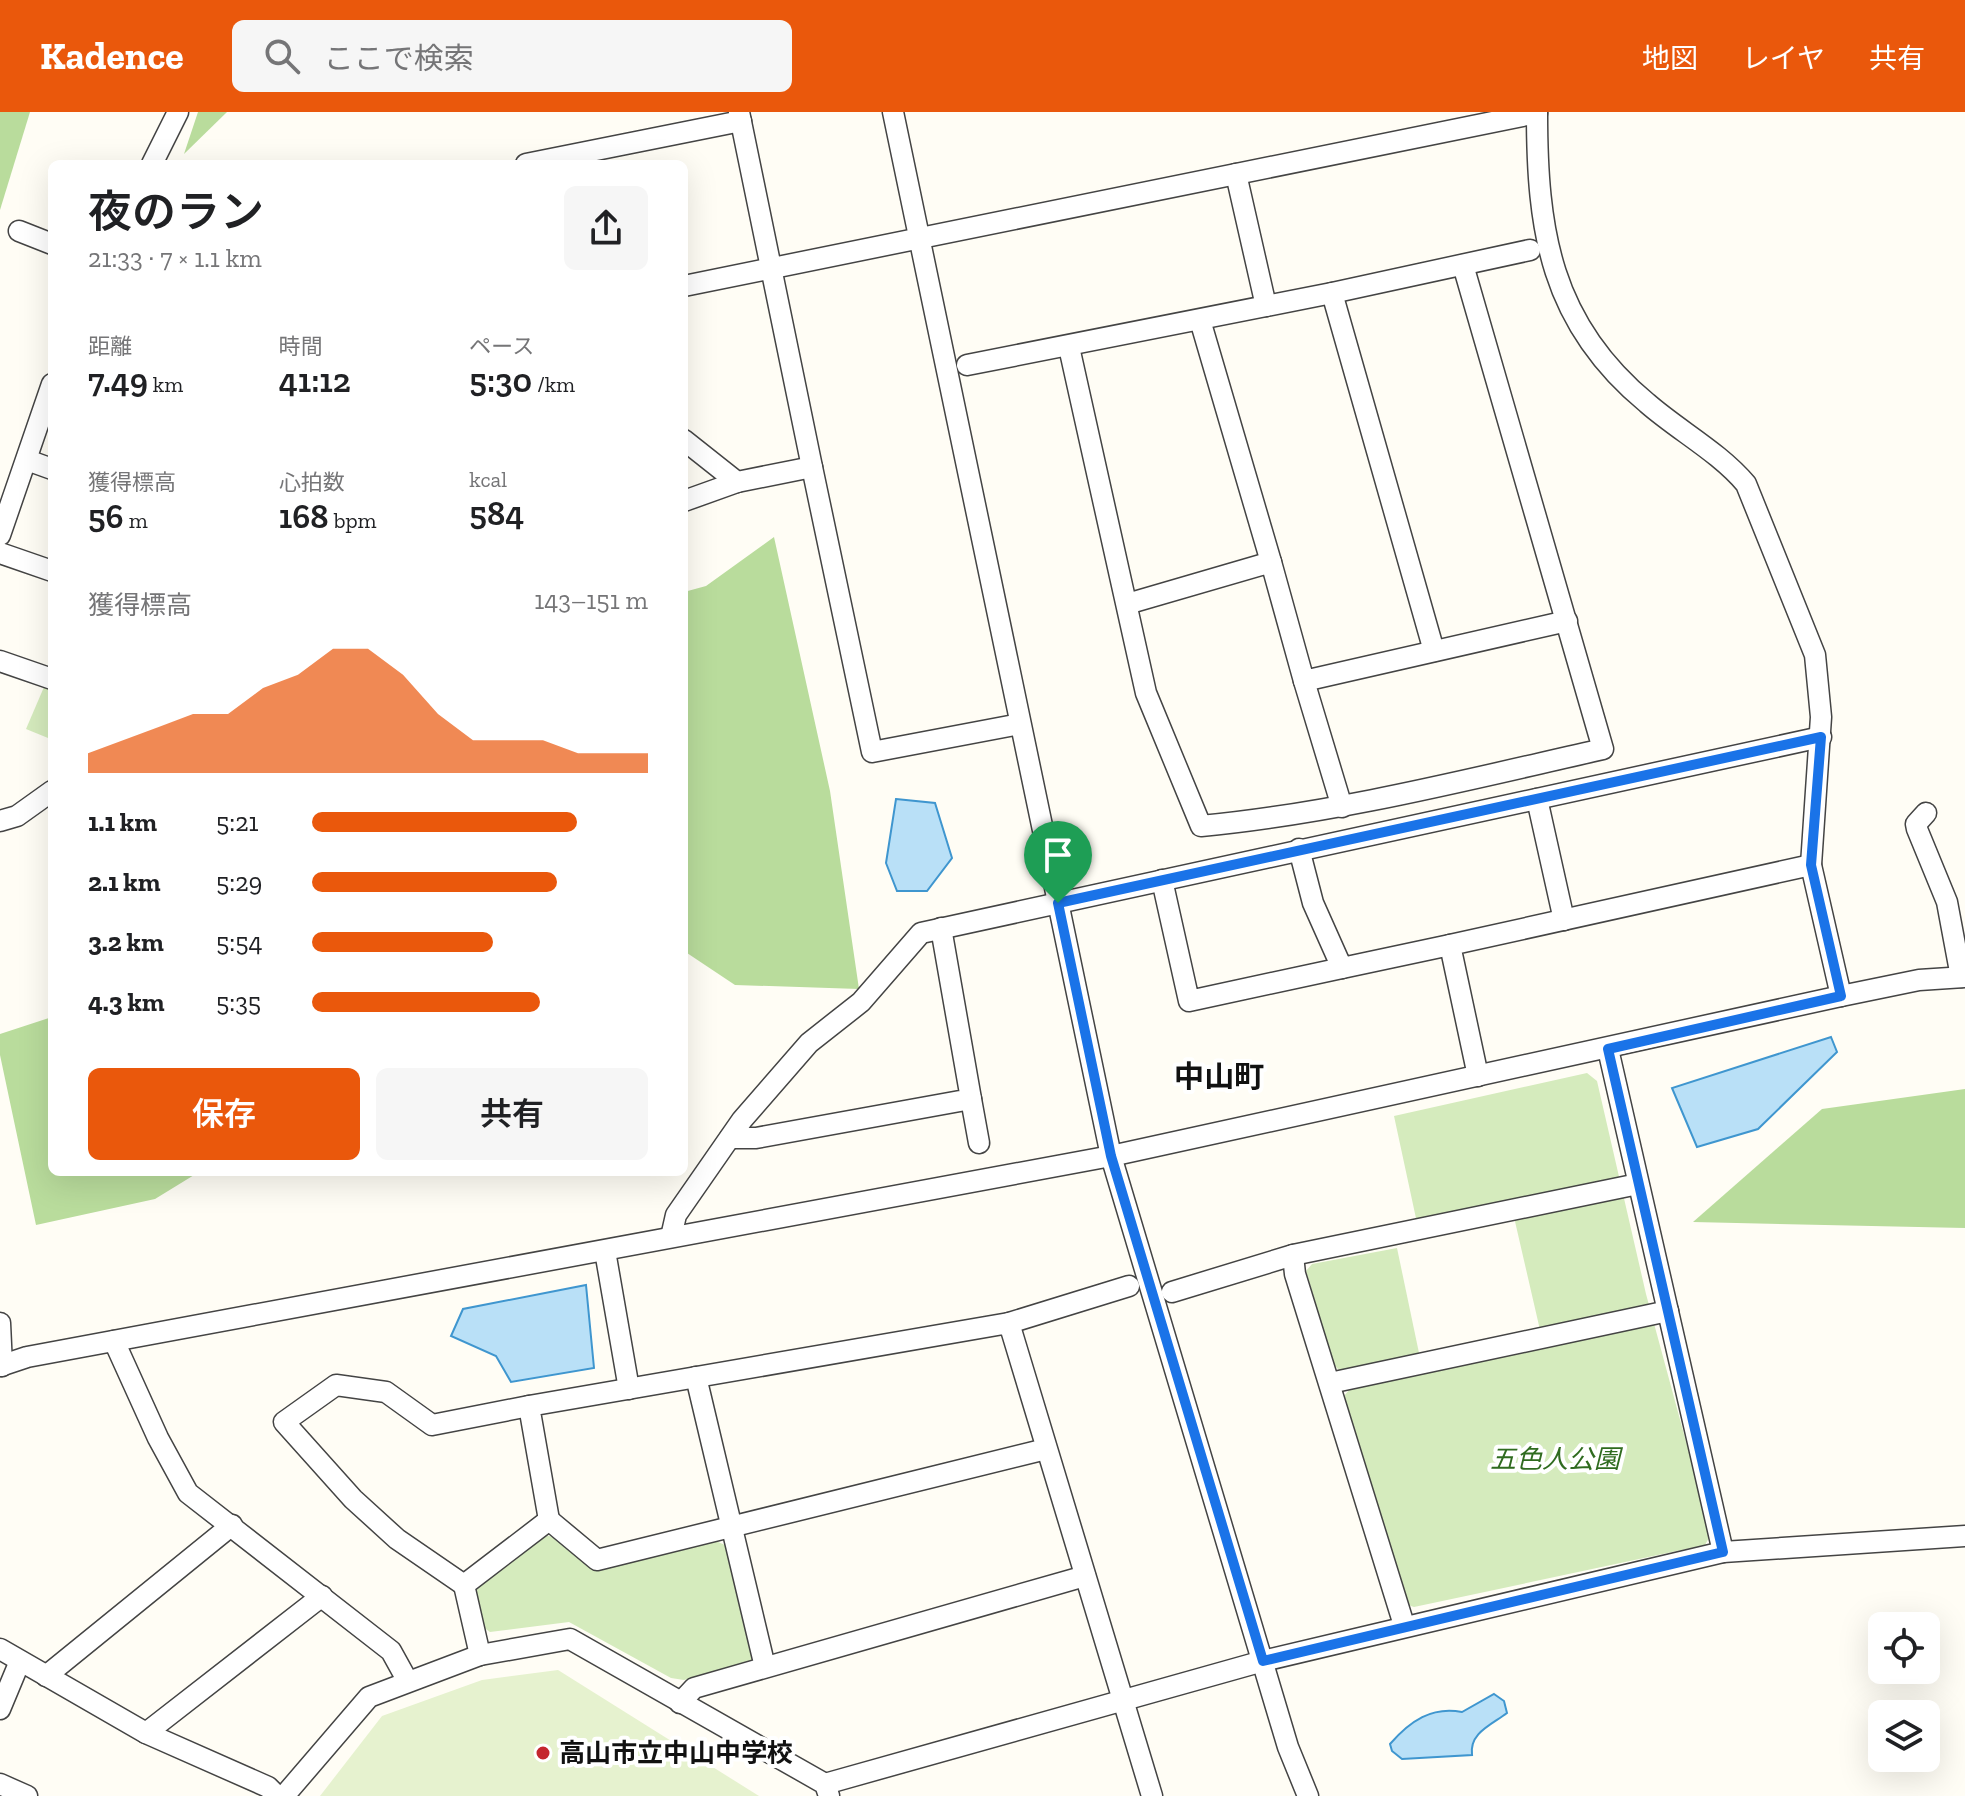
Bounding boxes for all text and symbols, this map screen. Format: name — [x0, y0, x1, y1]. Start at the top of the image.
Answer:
search box — [232, 20, 792, 92]
text: Kadence — [40, 33, 184, 79]
icon: search — [260, 34, 304, 78]
text: ここで検索 — [324, 41, 474, 77]
text: 地図 — [1642, 42, 1698, 75]
text: レイヤ — [1742, 42, 1825, 75]
text: 共有 — [1869, 42, 1925, 75]
text: 夜のラン — [88, 185, 264, 238]
button: share — [564, 186, 648, 270]
text: 21:33 · 7 × 1.1 km — [88, 242, 262, 274]
text: 距離 — [88, 333, 132, 360]
text: 時間 — [279, 333, 323, 360]
text: ペース — [469, 333, 534, 360]
text: 7.49 — [88, 360, 148, 401]
text: 41:12 — [279, 360, 351, 401]
text: 5:30 — [469, 360, 532, 401]
text: km — [148, 371, 183, 398]
text: /km — [532, 371, 575, 398]
text: kcal — [469, 466, 507, 493]
text: 獲得標高 — [88, 469, 176, 496]
text: 心拍数 — [279, 469, 345, 496]
text: 584 — [469, 493, 524, 534]
text: 56 — [88, 496, 124, 537]
text: 168 — [279, 496, 329, 537]
text: m — [124, 507, 148, 534]
text: bpm — [329, 507, 376, 534]
text: 143–151 m — [534, 584, 648, 616]
text: 獲得標高 — [88, 589, 192, 621]
text: 1.1 km — [88, 806, 157, 838]
text: 5:21 — [216, 806, 259, 838]
pin — [1024, 821, 1092, 903]
icon: arrive — [1036, 833, 1080, 877]
text: 2.1 km — [88, 866, 160, 898]
text: 5:29 — [216, 866, 262, 898]
text: 3.2 km — [88, 926, 164, 958]
text: 5:54 — [216, 926, 262, 958]
text: 4.3 km — [88, 986, 165, 1018]
text: 5:35 — [216, 986, 261, 1018]
district label: 中山町 — [1174, 1059, 1264, 1095]
button: 保存 — [88, 1068, 360, 1160]
button: 共有 — [376, 1068, 648, 1160]
park label: 五色人公園 — [1490, 1443, 1624, 1475]
map controls — [1868, 1612, 1940, 1772]
button: locate — [1868, 1612, 1940, 1684]
button: layers — [1868, 1700, 1940, 1772]
place label: 高山市立中山中学校 — [559, 1737, 793, 1769]
marker: 高山市立中山中学校 — [534, 1744, 552, 1762]

